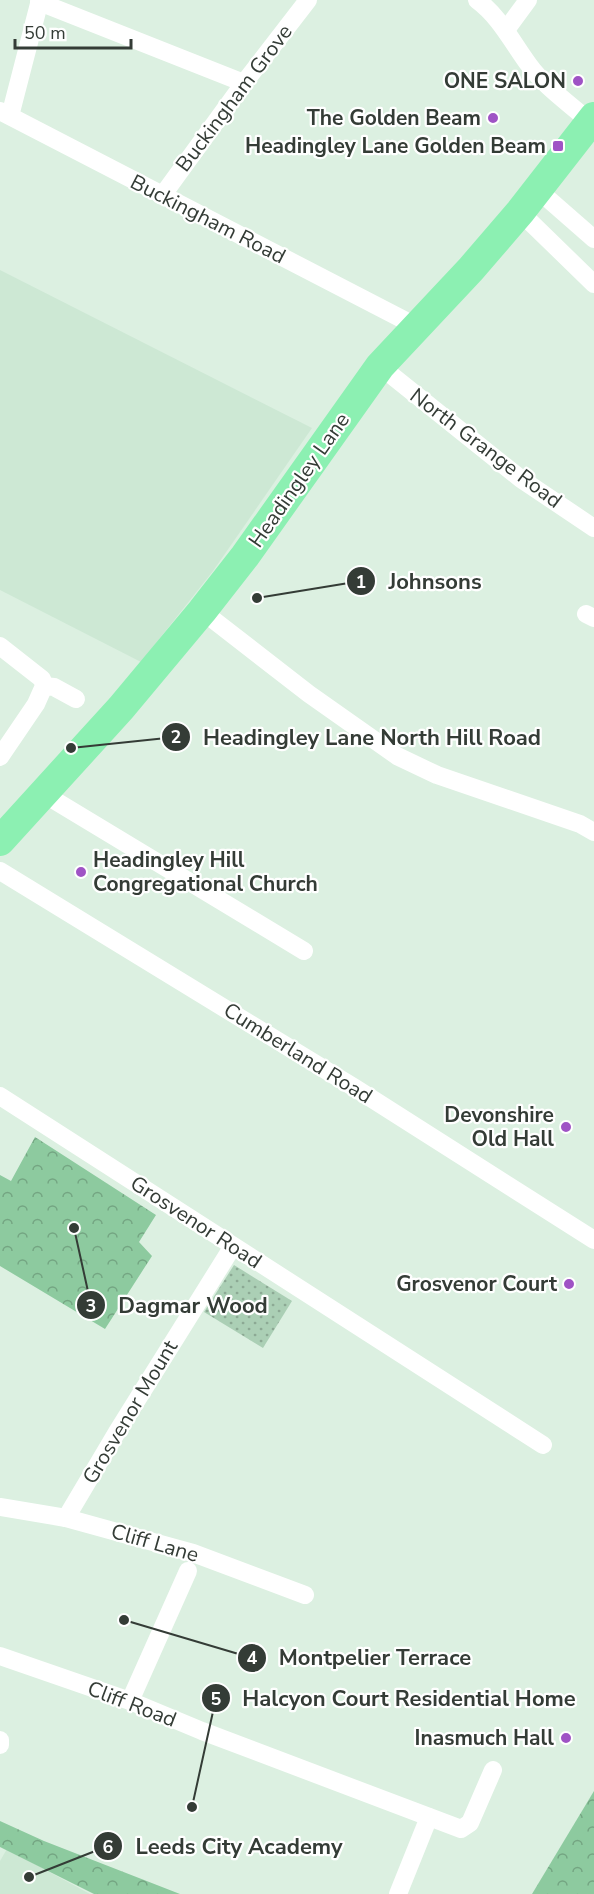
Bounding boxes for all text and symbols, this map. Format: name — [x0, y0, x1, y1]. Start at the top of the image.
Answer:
scale bar — [15, 12, 130, 50]
street label: Buckingham Grove — [169, 19, 299, 177]
text: 50 m — [24, 21, 66, 45]
place label: ONE SALON — [444, 67, 566, 95]
marker: ONE SALON — [571, 74, 585, 88]
place label: The Golden Beam — [307, 104, 481, 132]
marker: The Golden Beam — [486, 111, 500, 125]
place label: Headingley Lane Golden Beam — [245, 132, 546, 160]
marker: Headingley Lane Golden Beam — [551, 139, 565, 153]
street label: Buckingham Road — [126, 168, 290, 270]
street label: North Grange Road — [404, 382, 568, 514]
street label: Headingley Lane — [242, 407, 356, 553]
callout: Johnsons — [346, 561, 493, 601]
text: Johnsons — [387, 567, 482, 597]
text: 1 — [356, 570, 366, 594]
callout: Headingley Lane North Hill Road — [161, 717, 553, 757]
text: Headingley Lane North Hill Road — [203, 723, 541, 753]
text: 2 — [171, 725, 181, 749]
place label: Headingley Hill Congregational Church — [93, 846, 318, 898]
marker: Headingley Hill Congregational Church — [74, 865, 88, 879]
street label: Cumberland Road — [218, 996, 378, 1110]
place label: Devonshire Old Hall — [444, 1101, 554, 1153]
marker: Devonshire Old Hall — [559, 1120, 573, 1134]
street label: Grosvenor Road — [125, 1169, 267, 1275]
place label: Grosvenor Court — [396, 1270, 558, 1298]
marker: Grosvenor Court — [562, 1277, 576, 1291]
callout: Dagmar Wood — [76, 1285, 280, 1325]
text: Dagmar Wood — [118, 1291, 268, 1321]
text: 3 — [86, 1294, 96, 1318]
street label: Grosvenor Mount — [76, 1334, 184, 1489]
street label: Cliff Lane — [108, 1517, 202, 1569]
callout: Montpelier Terrace — [237, 1638, 483, 1678]
text: Montpelier Terrace — [279, 1643, 471, 1673]
text: 4 — [247, 1646, 258, 1670]
street label: Cliff Road — [84, 1674, 180, 1734]
callout: Halcyon Court Residential Home — [201, 1678, 588, 1718]
text: Halcyon Court Residential Home — [242, 1684, 576, 1714]
text: 5 — [211, 1687, 222, 1711]
place label: Inasmuch Hall — [415, 1724, 554, 1752]
marker: Inasmuch Hall — [559, 1731, 573, 1745]
callout: Leeds City Academy — [93, 1826, 354, 1866]
text: Leeds City Academy — [135, 1832, 343, 1862]
text: 6 — [103, 1835, 114, 1859]

